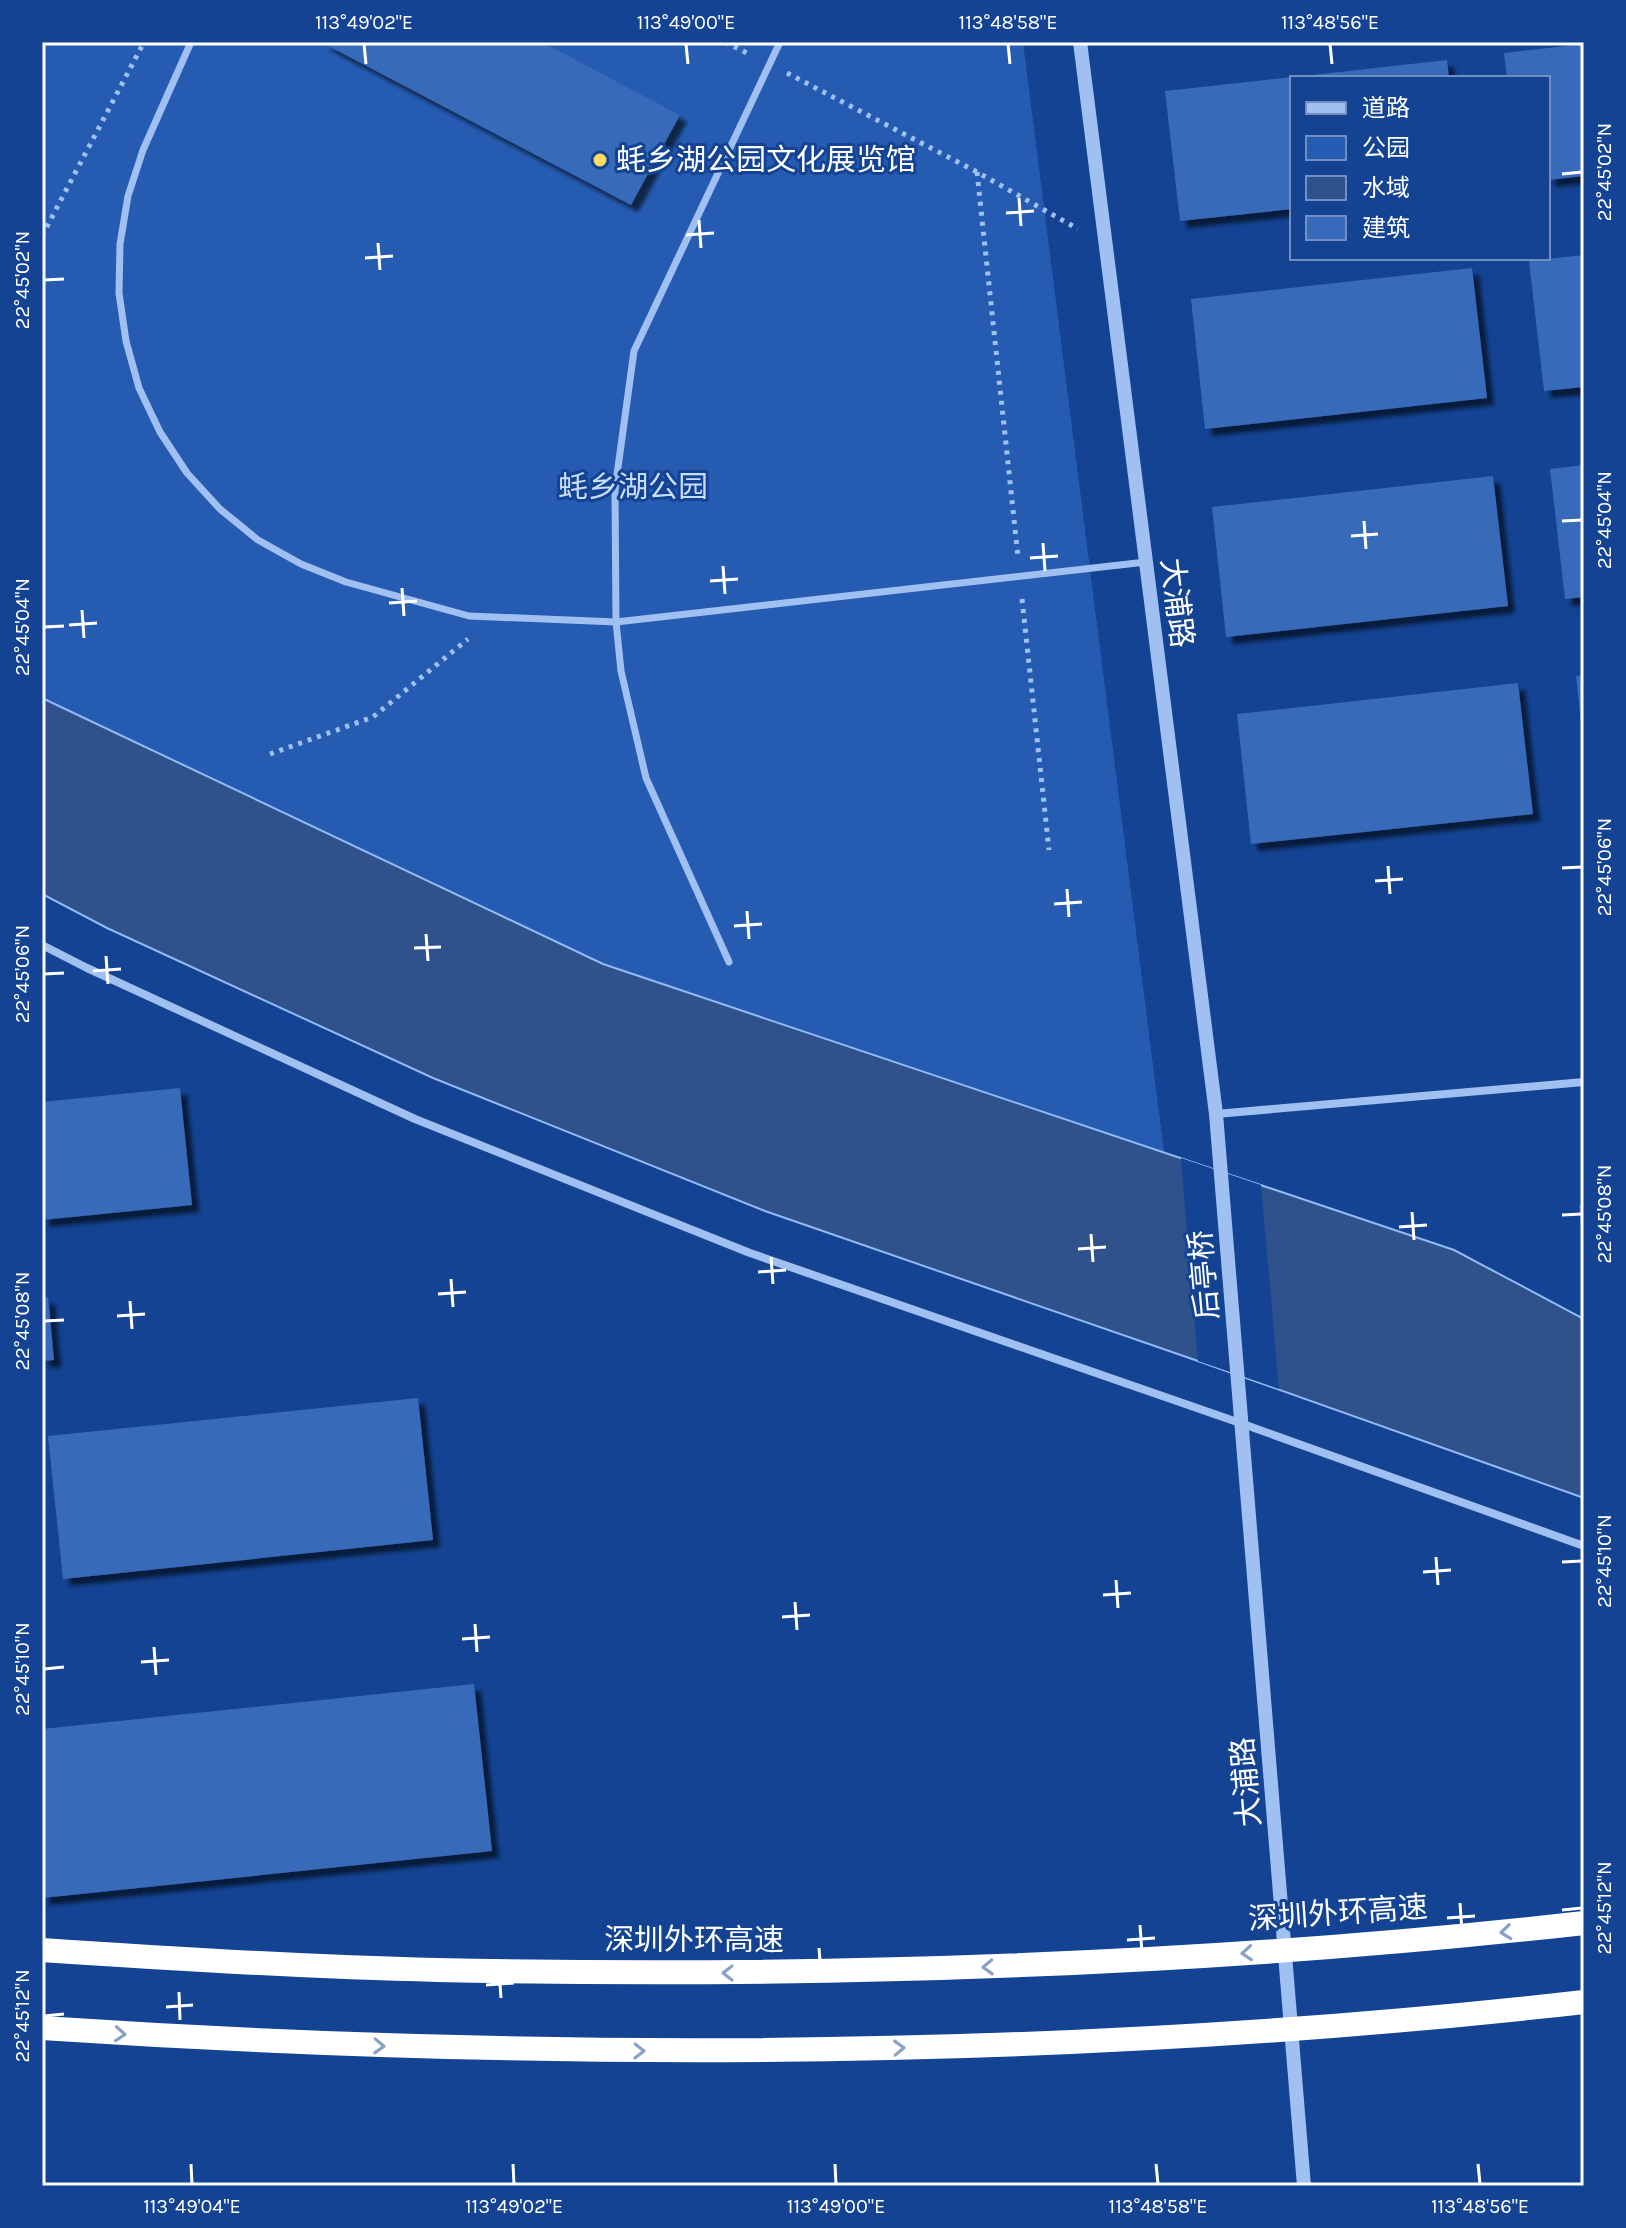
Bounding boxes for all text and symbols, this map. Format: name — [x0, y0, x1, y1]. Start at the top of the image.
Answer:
text: 113°49'02"E — [315, 11, 413, 34]
text: 113°49'00"E — [637, 11, 735, 34]
text: 113°48'58"E — [959, 11, 1057, 34]
text: 113°48'56"E — [1281, 11, 1379, 34]
legend — [1290, 76, 1550, 260]
text: 道路 — [1362, 94, 1410, 122]
text: 22°45'02"N — [1593, 123, 1616, 221]
text: 公园 — [1362, 134, 1410, 162]
place label: 蚝乡湖公园文化展览馆 — [616, 142, 916, 178]
marker: 蚝乡湖公园文化展览馆 — [591, 151, 609, 169]
text: 水域 — [1362, 174, 1410, 202]
text: 建筑 — [1362, 214, 1410, 242]
text: 22°45'02"N — [11, 231, 34, 329]
park label: 蚝乡湖公园 — [558, 469, 708, 505]
text: 22°45'04"N — [1593, 471, 1616, 569]
street label: 大浦路 — [1154, 556, 1200, 650]
text: 22°45'04"N — [11, 578, 34, 676]
text: 22°45'06"N — [1593, 818, 1616, 916]
text: 22°45'06"N — [11, 925, 34, 1023]
text: 22°45'08"N — [1593, 1164, 1616, 1264]
street label: 后亭桥 — [1182, 1229, 1226, 1321]
text: 22°45'08"N — [11, 1271, 34, 1371]
text: 22°45'10"N — [1593, 1514, 1616, 1608]
text: 22°45'10"N — [11, 1622, 34, 1716]
street label: 大浦路 — [1224, 1736, 1268, 1828]
text: 22°45'12"N — [1593, 1861, 1616, 1955]
street label: 深圳外环高速 — [1247, 1889, 1429, 1937]
street label: 深圳外环高速 — [604, 1922, 784, 1958]
one-way arrow — [1500, 1923, 1513, 1940]
one-way arrow — [1240, 1944, 1253, 1961]
one-way arrow — [981, 1958, 994, 1975]
one-way arrow — [721, 1964, 734, 1981]
text: 22°45'12"N — [11, 1969, 34, 2063]
one-way arrow — [114, 2025, 127, 2042]
one-way arrow — [374, 2038, 386, 2055]
one-way arrow — [893, 2040, 906, 2057]
one-way arrow — [633, 2042, 646, 2060]
text: 113°49'04"E — [143, 2195, 241, 2218]
text: 113°49'02"E — [465, 2195, 563, 2218]
text: 113°49'00"E — [787, 2195, 885, 2218]
text: 113°48'58"E — [1109, 2195, 1207, 2218]
text: 113°48'56"E — [1431, 2195, 1529, 2218]

